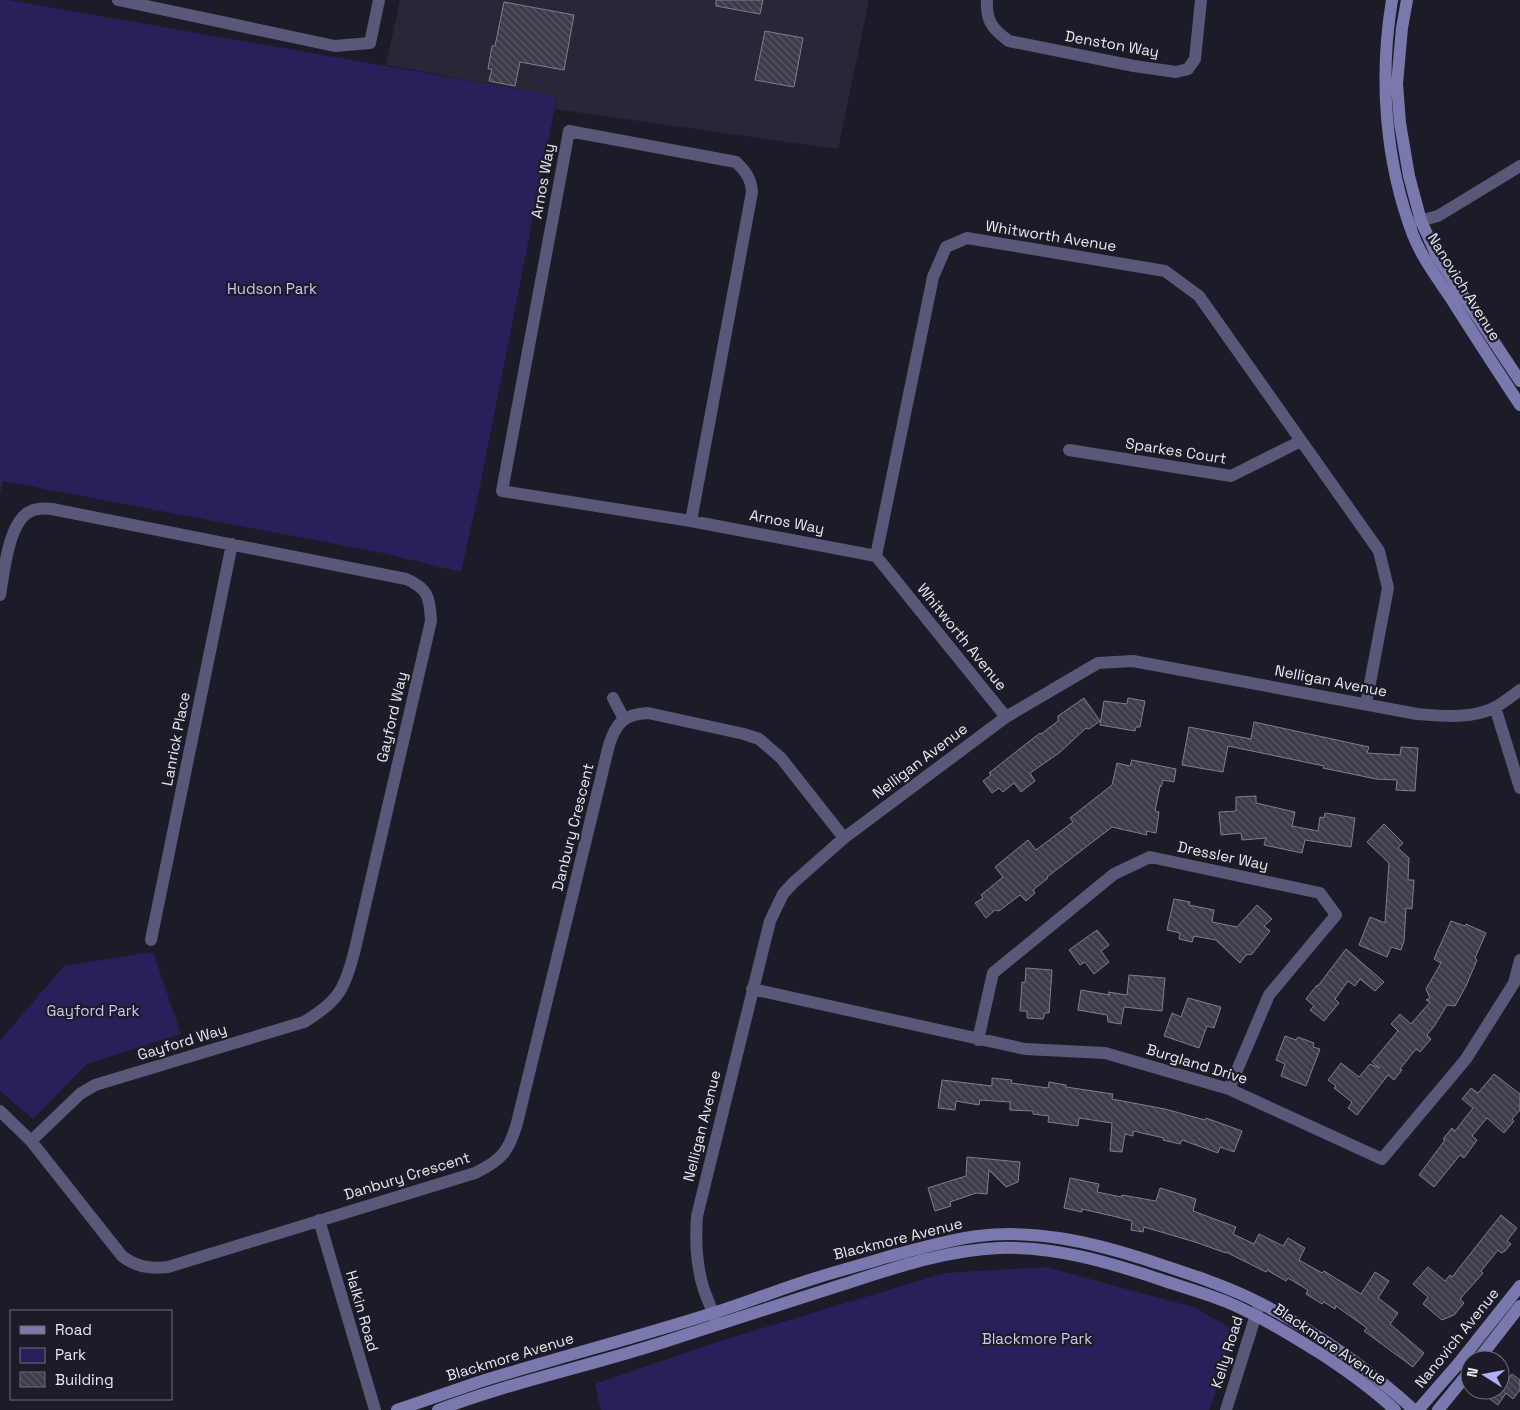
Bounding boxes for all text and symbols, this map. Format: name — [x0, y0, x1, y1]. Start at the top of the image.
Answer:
street label: Denston Way — [1064, 26, 1161, 61]
street label: Arnos Way — [527, 142, 558, 220]
street label: Whitworth Avenue — [984, 216, 1118, 255]
street label: Nanovich Avenue — [1424, 229, 1505, 344]
park label: Hudson Park — [227, 279, 317, 298]
street label: Sparkes Court — [1124, 433, 1228, 468]
street label: Arnos Way — [748, 505, 826, 538]
street label: Whitworth Avenue — [913, 579, 1012, 694]
street label: Nelligan Avenue — [1273, 660, 1389, 701]
street label: Gayford Way — [372, 670, 411, 764]
street label: Lanrick Place — [157, 690, 194, 787]
street label: Nelligan Avenue — [868, 719, 971, 802]
street label: Danbury Crescent — [547, 761, 598, 893]
street label: Dressler Way — [1176, 837, 1270, 874]
park label: Gayford Park — [46, 1001, 140, 1020]
street label: Gayford Way — [135, 1019, 229, 1064]
street label: Burgland Drive — [1144, 1039, 1250, 1088]
street label: Nelligan Avenue — [679, 1068, 725, 1183]
street label: Danbury Crescent — [342, 1147, 472, 1204]
street label: Blackmore Avenue — [831, 1213, 964, 1264]
street label: Halkin Road — [342, 1268, 383, 1354]
street label: Nanovich Avenue — [1411, 1284, 1503, 1392]
street label: Blackmore Avenue — [1270, 1299, 1390, 1388]
legend — [10, 1310, 172, 1400]
street label: Kelly Road — [1206, 1313, 1247, 1390]
text: Road — [55, 1320, 92, 1339]
street label: Blackmore Avenue — [444, 1328, 576, 1385]
park label: Blackmore Park — [982, 1329, 1092, 1348]
text: Park — [55, 1345, 86, 1364]
north arrow — [1460, 1350, 1510, 1400]
text: Building — [55, 1370, 114, 1389]

